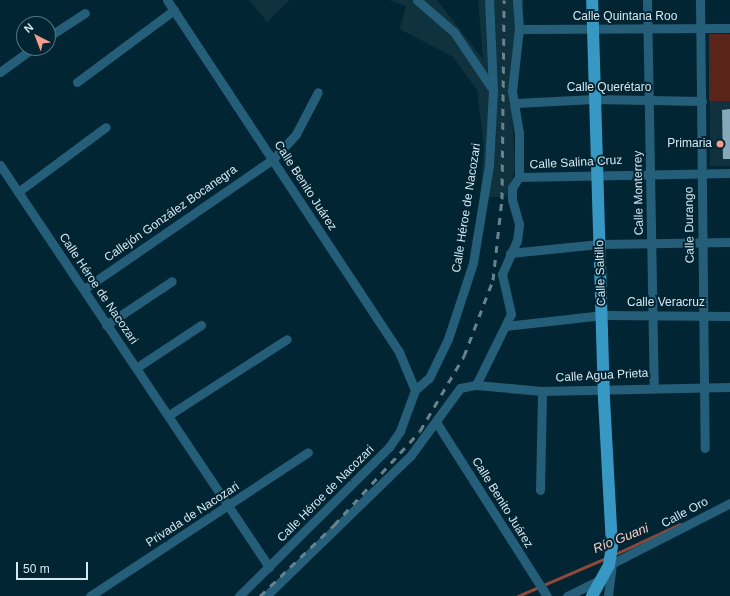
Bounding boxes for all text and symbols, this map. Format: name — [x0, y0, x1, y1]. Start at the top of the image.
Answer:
street label: Calle Quintana Roo — [573, 10, 677, 24]
north arrow — [16, 16, 56, 56]
text: N — [22, 21, 36, 35]
street label: Calle Querétaro — [567, 81, 651, 95]
place label: Primaria — [667, 137, 712, 151]
street label: Calle Benito Juárez — [271, 138, 339, 234]
marker: Primaria — [715, 139, 725, 149]
street label: Calle Héroe de Nacozari — [450, 142, 484, 274]
street label: Calle Monterrey — [631, 151, 647, 235]
street label: Calle Salina Cruz — [529, 153, 623, 173]
street label: Callejón González Bocanegra — [102, 163, 240, 265]
street label: Calle Durango — [682, 187, 698, 263]
street label: Calle Héroe de Nacozari — [55, 231, 141, 347]
street label: Calle Saltillo — [593, 240, 609, 306]
street label: Calle Veracruz — [627, 296, 705, 310]
street label: Calle Agua Prieta — [555, 366, 649, 386]
street label: Calle Héroe de Nacozari — [275, 443, 377, 545]
street label: Calle Benito Juárez — [468, 455, 536, 551]
street label: Privada de Nacozari — [144, 480, 242, 550]
street label: Calle Oro — [659, 495, 711, 531]
water label: Río Guani — [591, 521, 651, 557]
scale bar — [18, 554, 90, 580]
text: 50 m — [23, 562, 50, 576]

